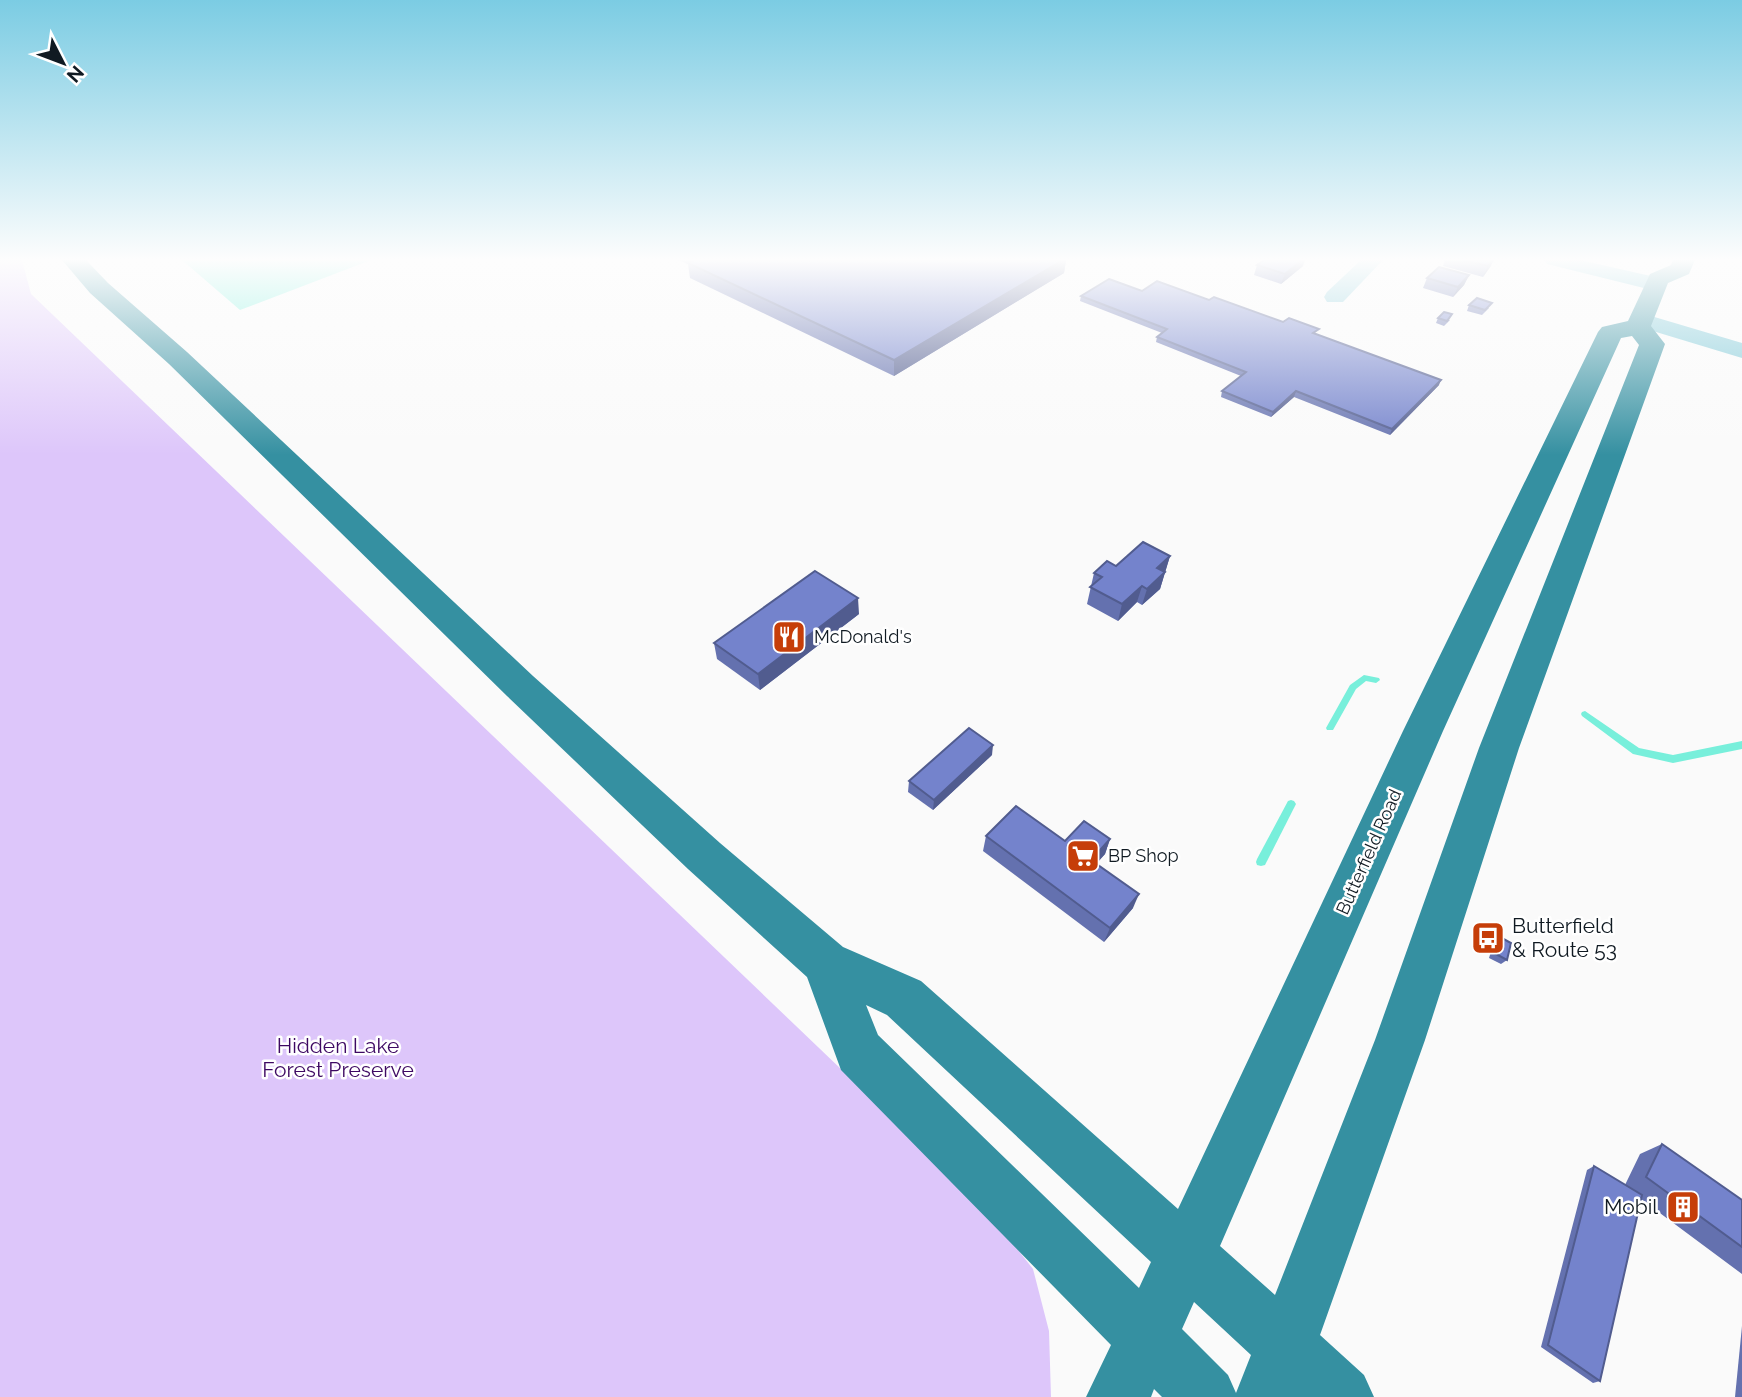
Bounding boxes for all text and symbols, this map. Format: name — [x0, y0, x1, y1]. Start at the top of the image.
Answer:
north arrow — [28, 28, 98, 98]
text: N — [63, 62, 89, 87]
restaurant icon: McDonald's — [770, 618, 808, 656]
place label: McDonald's — [814, 626, 912, 647]
street label: Butterfield Road — [1332, 786, 1406, 918]
supermarket icon: BP Shop — [1064, 837, 1102, 875]
place label: BP Shop — [1108, 845, 1179, 866]
place label: Butterfield & Route 53 — [1512, 913, 1617, 962]
bus stop icon: Butterfield & Route 53 — [1469, 919, 1507, 957]
park label: Hidden Lake Forest Preserve — [262, 1033, 414, 1082]
building icon: Mobil — [1664, 1188, 1702, 1226]
place label: Mobil — [1604, 1194, 1658, 1219]

